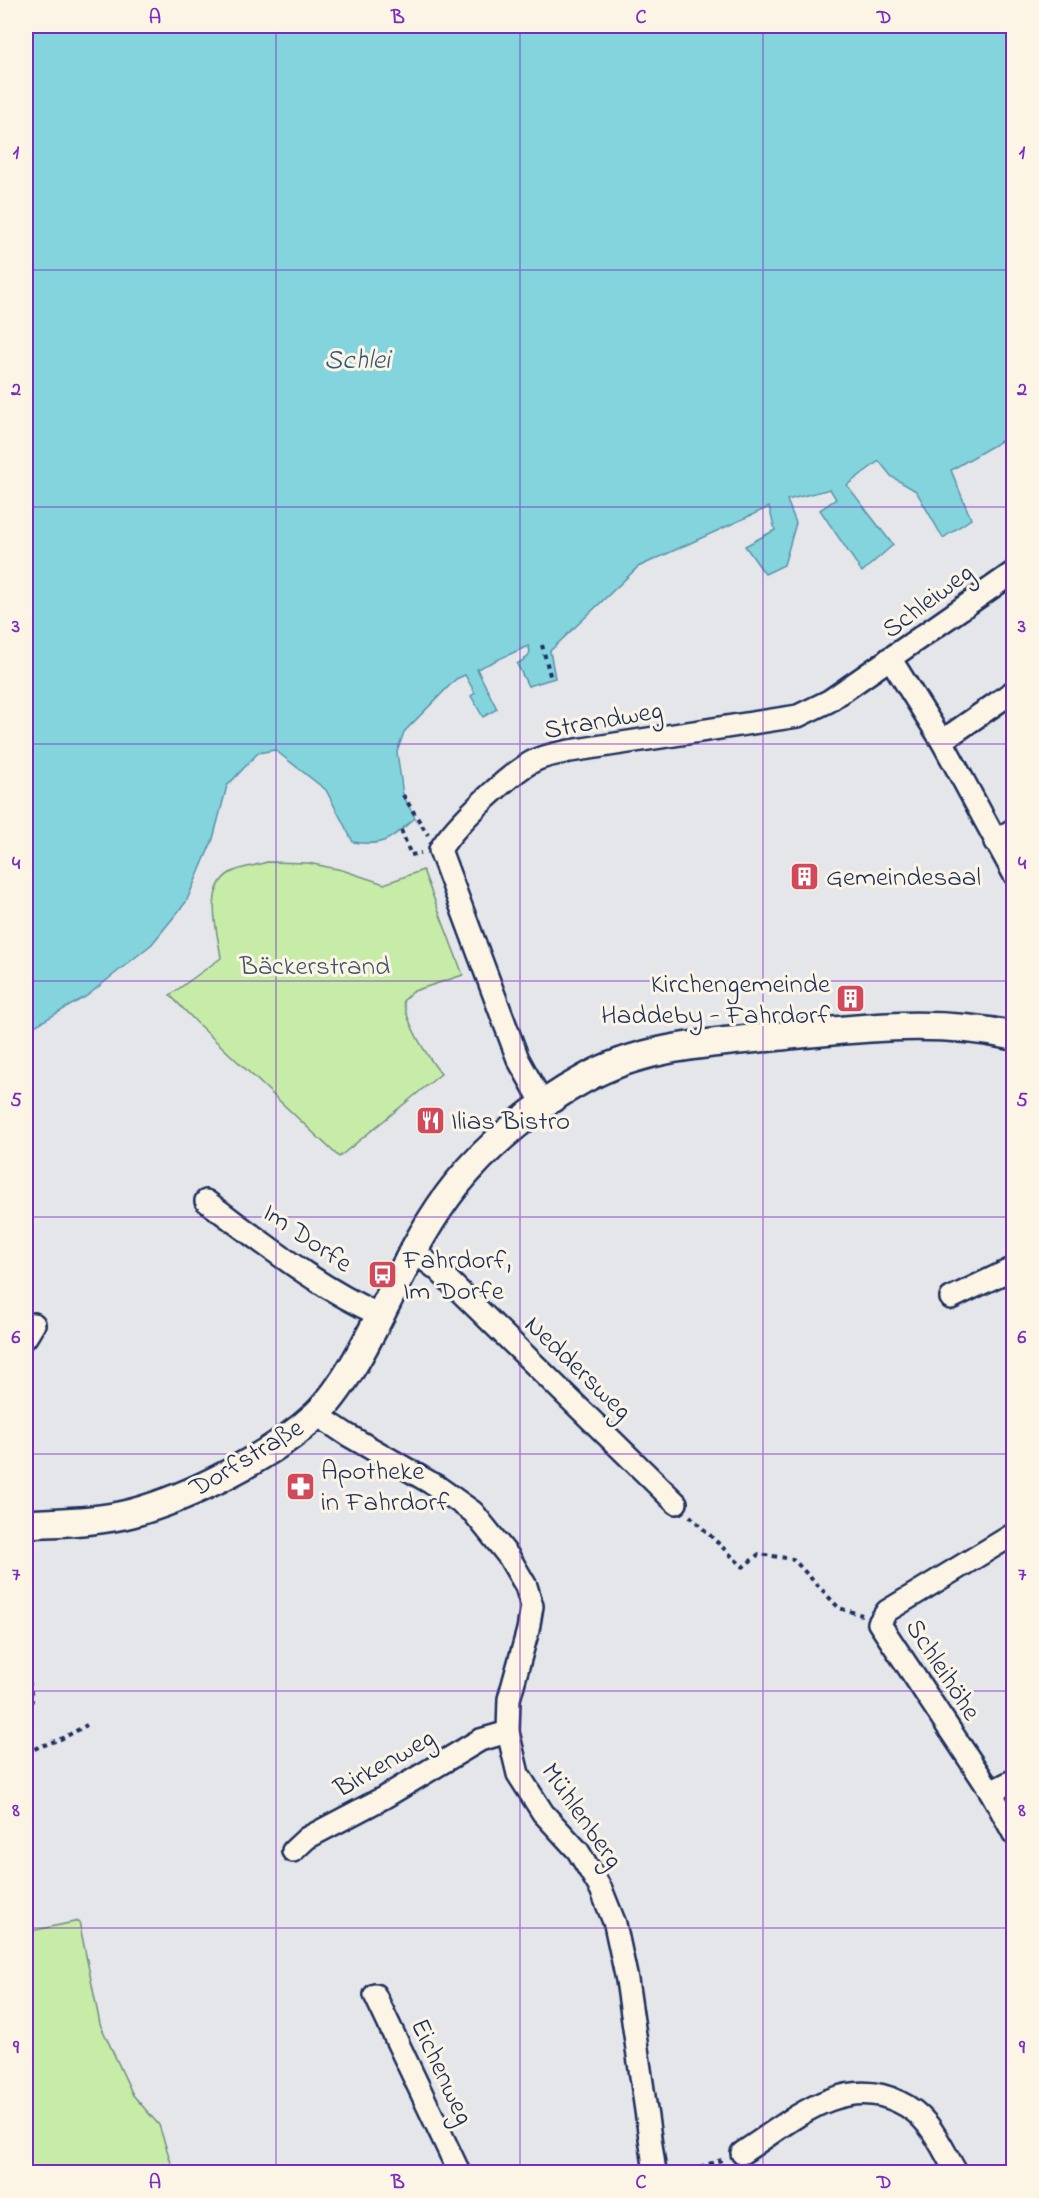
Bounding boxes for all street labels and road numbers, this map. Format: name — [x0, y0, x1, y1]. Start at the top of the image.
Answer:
street label: Schleiweg — [875, 555, 982, 649]
street label: Strandweg — [541, 692, 666, 751]
street label: Im Dorfe — [254, 1195, 360, 1284]
street label: Neddersweg — [514, 1307, 640, 1430]
street label: Dorfstraße — [182, 1409, 312, 1509]
street label: Schleihöhe — [894, 1612, 990, 1730]
street label: Birkenweg — [327, 1720, 443, 1809]
street label: Mühlenberg — [530, 1756, 632, 1877]
street label: Eichenweg — [399, 2012, 482, 2132]

